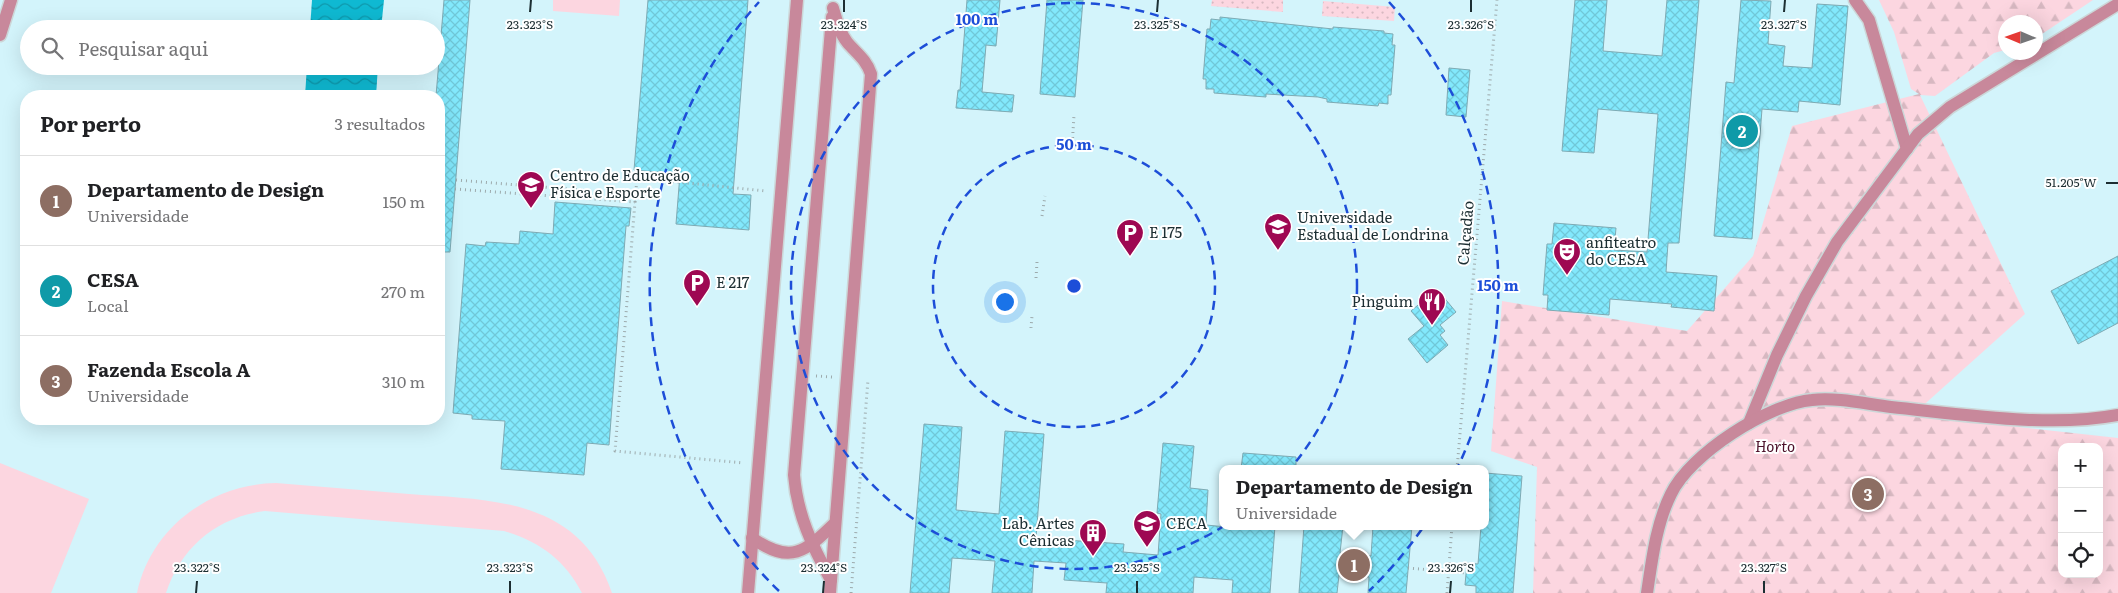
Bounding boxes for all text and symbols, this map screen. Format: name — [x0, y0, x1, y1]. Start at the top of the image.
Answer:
text: 100 m — [956, 7, 998, 30]
text: 23.323°S — [507, 15, 553, 33]
text: 23.324°S — [821, 15, 867, 33]
text: 23.325°S — [1134, 15, 1180, 33]
text: 23.326°S — [1448, 15, 1494, 33]
text: 23.327°S — [1761, 15, 1807, 33]
north arrow — [1998, 15, 2043, 60]
search box — [20, 20, 445, 75]
icon: search — [38, 34, 66, 62]
text: Pesquisar aqui — [78, 34, 208, 62]
text: Por perto — [40, 107, 141, 138]
text: 3 resultados — [334, 111, 425, 135]
pin: 2 — [1726, 112, 1758, 150]
text: 50 m — [1056, 132, 1092, 155]
place label: Centro de Educação Física e Esporte — [550, 163, 690, 203]
school or university icon: Centro de Educação Física e Esporte — [516, 170, 546, 209]
text: 51.205°W — [2045, 173, 2097, 191]
text: Departamento de Design — [87, 175, 324, 203]
text: 1 — [53, 189, 59, 213]
text: 150 m — [382, 189, 425, 213]
street label: Calçadão — [1450, 199, 1479, 266]
text: Universidade — [87, 203, 189, 227]
place label: Universidade Estadual de Londrina — [1297, 205, 1450, 245]
school or university icon: Universidade Estadual de Londrina — [1263, 212, 1293, 251]
parking icon: E 175 — [1115, 218, 1145, 257]
place label: E 175 — [1149, 220, 1182, 243]
place label: anfiteatro do CESA — [1586, 230, 1656, 270]
theatre icon: anfiteatro do CESA — [1552, 237, 1582, 276]
text: CESA — [87, 265, 139, 293]
parking icon: E 217 — [682, 268, 712, 307]
place label: E 217 — [716, 270, 750, 293]
text: 150 m — [1477, 273, 1519, 296]
centre of rings — [1065, 277, 1083, 295]
text: 2 — [52, 279, 60, 303]
text: 270 m — [381, 279, 425, 303]
restaurant icon: Pinguim — [1417, 287, 1447, 326]
your location — [992, 289, 1018, 315]
place label: Pinguim — [1352, 289, 1413, 312]
text: Local — [87, 293, 129, 317]
text: Fazenda Escola A — [87, 355, 250, 383]
text: 3 — [52, 369, 60, 393]
text: 310 m — [382, 369, 425, 393]
text: Universidade — [87, 383, 189, 407]
park label: Horto — [1755, 434, 1795, 457]
map controls — [2058, 443, 2103, 578]
button: + — [2058, 443, 2103, 488]
popup — [1219, 465, 1489, 530]
text: Departamento de Design — [1235, 472, 1473, 500]
pin: 3 — [1852, 475, 1884, 513]
button: − — [2058, 488, 2103, 533]
text: Universidade — [1235, 500, 1337, 524]
school or university icon: CECA — [1132, 509, 1162, 548]
place label: Lab. Artes Cênicas — [1002, 511, 1074, 551]
place label: CECA — [1166, 511, 1207, 534]
building icon: Lab. Artes Cênicas — [1078, 518, 1108, 557]
button: locate — [2058, 533, 2103, 578]
pin: 1 — [1338, 546, 1370, 584]
text: 23.322°S — [174, 558, 220, 576]
text: 23.323°S — [487, 558, 533, 576]
text: 23.324°S — [801, 558, 847, 576]
text: 23.325°S — [1114, 558, 1160, 576]
text: 23.326°S — [1428, 558, 1474, 576]
text: 23.327°S — [1741, 558, 1787, 576]

